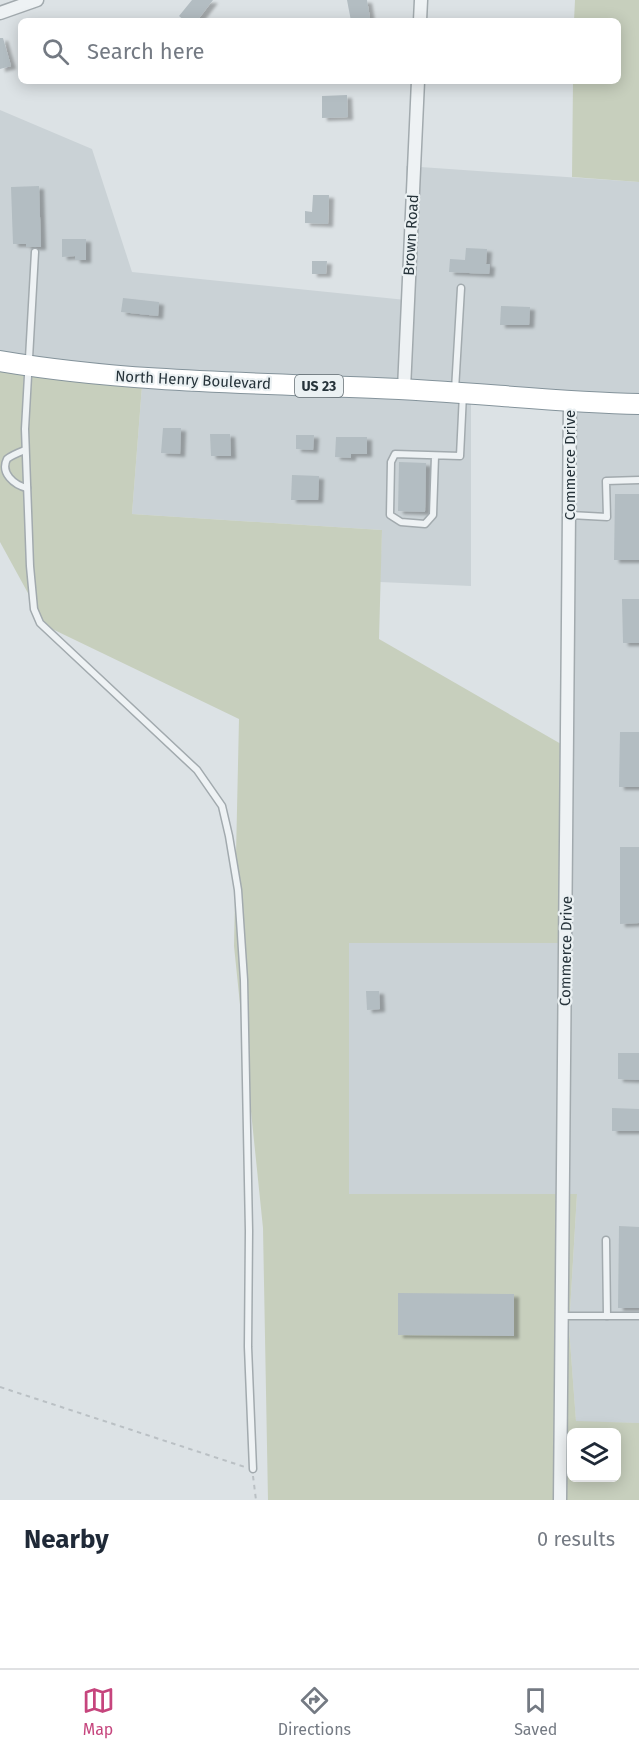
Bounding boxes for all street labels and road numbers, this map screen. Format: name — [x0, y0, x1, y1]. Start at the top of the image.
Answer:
street label: Brown Road — [400, 194, 422, 276]
street label: North Henry Boulevard — [115, 367, 271, 393]
road number: US 23 — [295, 375, 343, 397]
street label: Commerce Drive — [561, 410, 579, 520]
street label: Commerce Drive — [556, 896, 576, 1006]

